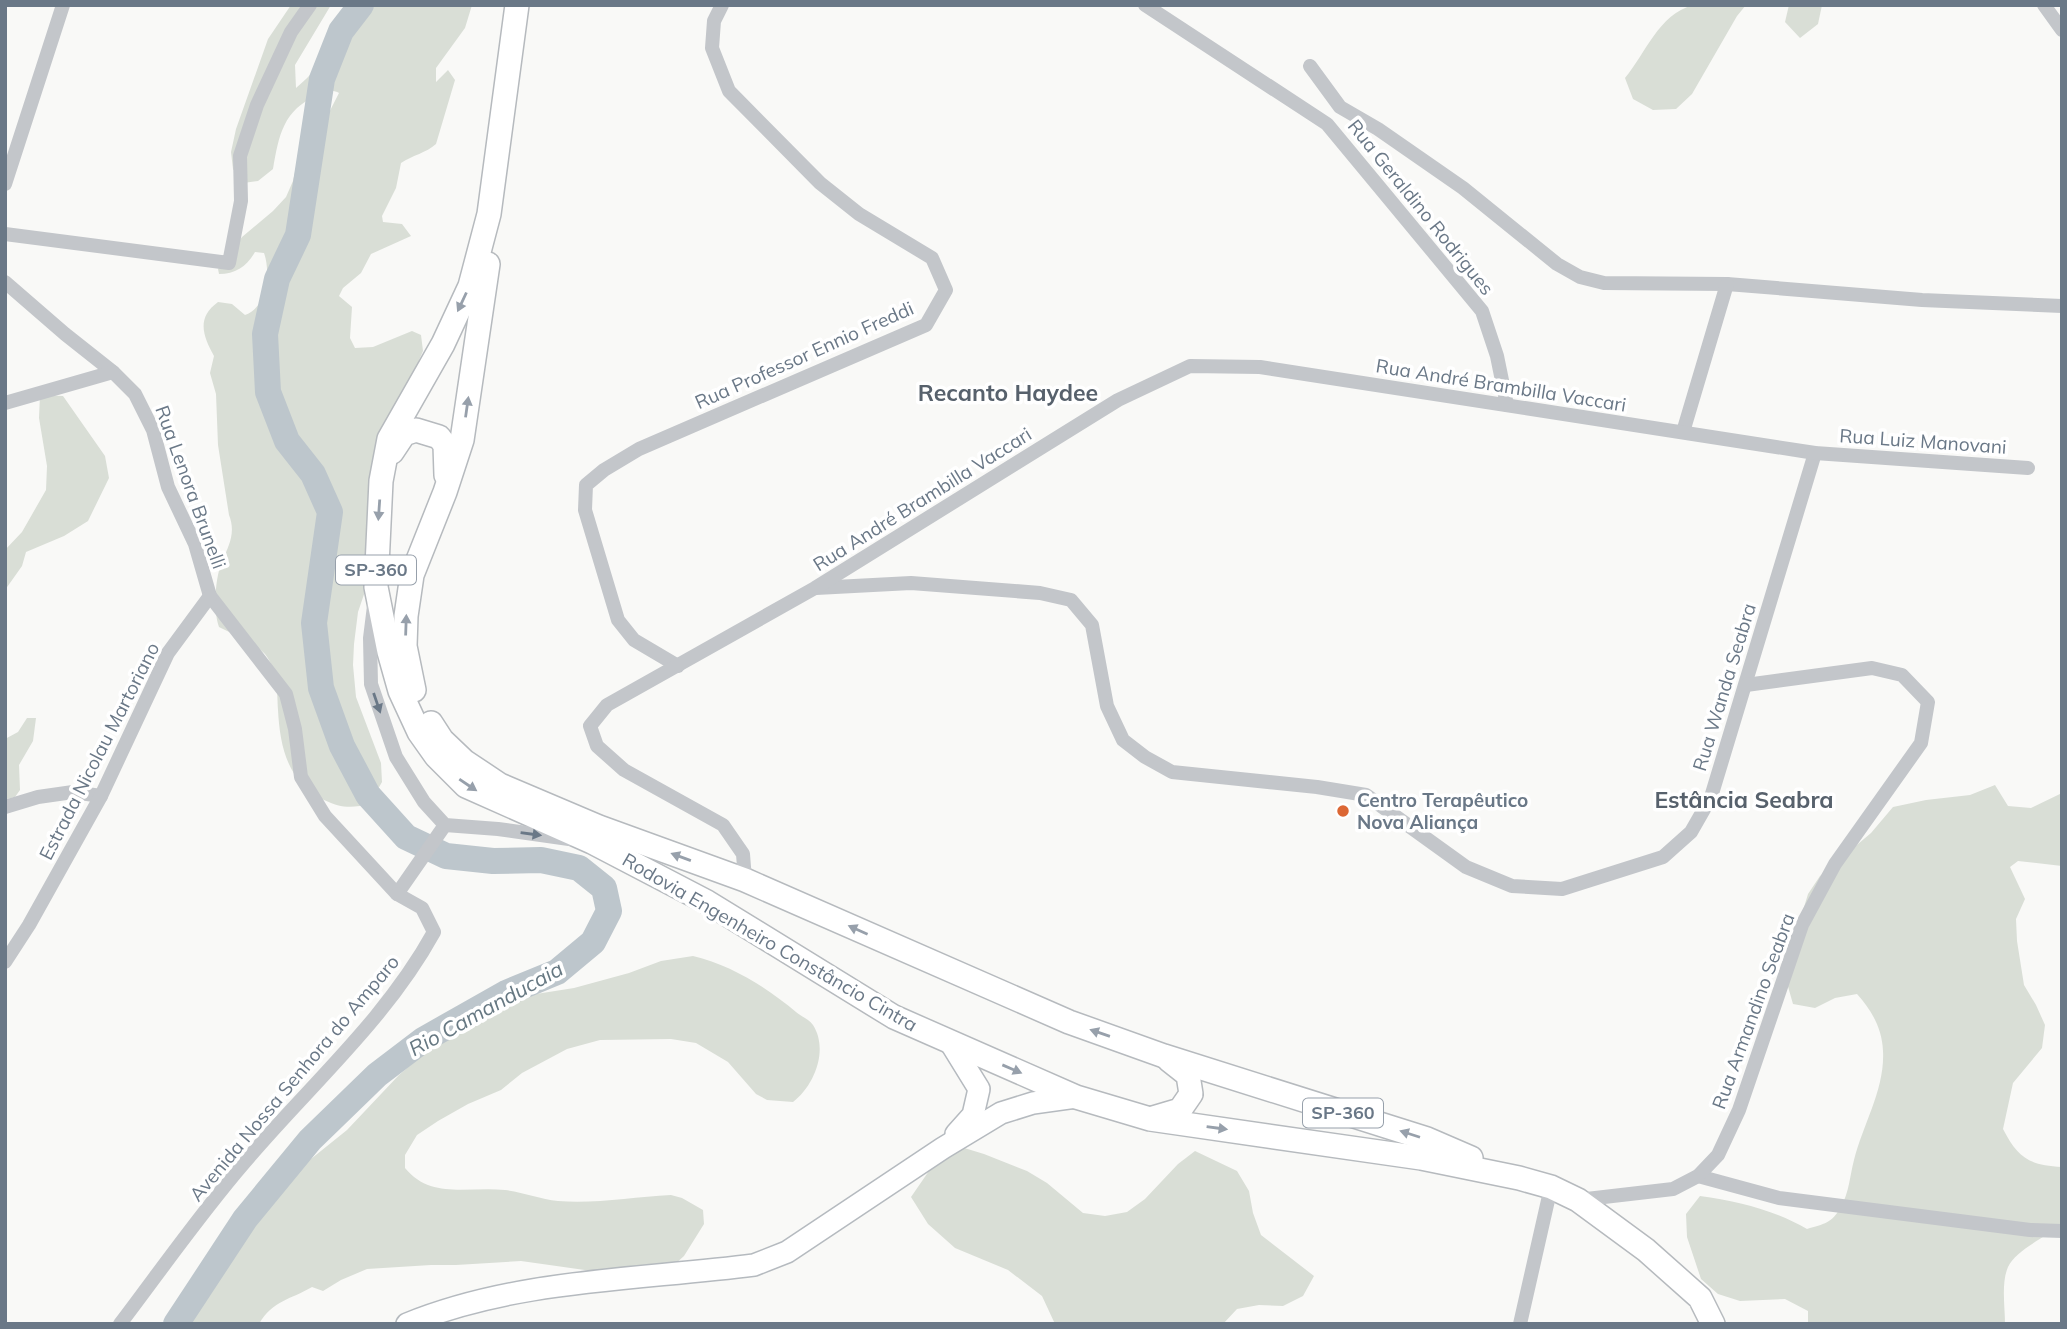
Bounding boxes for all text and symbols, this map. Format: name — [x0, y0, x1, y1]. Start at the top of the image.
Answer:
street label: Rua Geraldino Rodrigues — [1343, 114, 1499, 300]
one-way arrow — [456, 292, 468, 312]
street label: Rua Professor Ennio Freddi — [691, 296, 917, 414]
street label: Rua André Brambilla Vaccari — [1374, 353, 1628, 417]
district label: Recanto Haydee — [918, 378, 1098, 407]
one-way arrow — [462, 396, 473, 418]
street label: Rua Lenora Brunelli — [150, 402, 232, 572]
street label: Rua André Brambilla Vaccari — [808, 422, 1036, 576]
street label: Rua Luiz Manovani — [1839, 423, 2007, 459]
one-way arrow — [373, 500, 384, 522]
road number: SP-360 — [336, 556, 416, 584]
street label: Rua Wanda Seabra — [1687, 600, 1761, 774]
one-way arrow — [400, 613, 411, 635]
street label: Estrada Nicolau Martoriano — [34, 638, 164, 864]
one-way arrow — [372, 693, 383, 714]
one-way arrow — [458, 778, 478, 791]
district label: Estância Seabra — [1654, 785, 1834, 814]
place label: Centro Terapêutico Nova Aliança — [1357, 788, 1528, 834]
marker: Centro Terapêutico Nova Aliança — [1335, 803, 1351, 819]
one-way arrow — [520, 828, 542, 839]
street label: Rodovia Engenheiro Constâncio Cintra — [618, 847, 922, 1037]
one-way arrow — [670, 851, 691, 862]
street label: Rua Armandino Seabra — [1706, 910, 1800, 1112]
one-way arrow — [848, 924, 868, 936]
street label: Avenida Nossa Senhora do Amparo — [184, 950, 404, 1206]
water label: Rio Camanducaia — [404, 955, 567, 1061]
one-way arrow — [1089, 1027, 1110, 1038]
one-way arrow — [1002, 1063, 1022, 1075]
road number: SP-360 — [1303, 1098, 1383, 1128]
one-way arrow — [1206, 1123, 1228, 1134]
one-way arrow — [1400, 1128, 1421, 1139]

